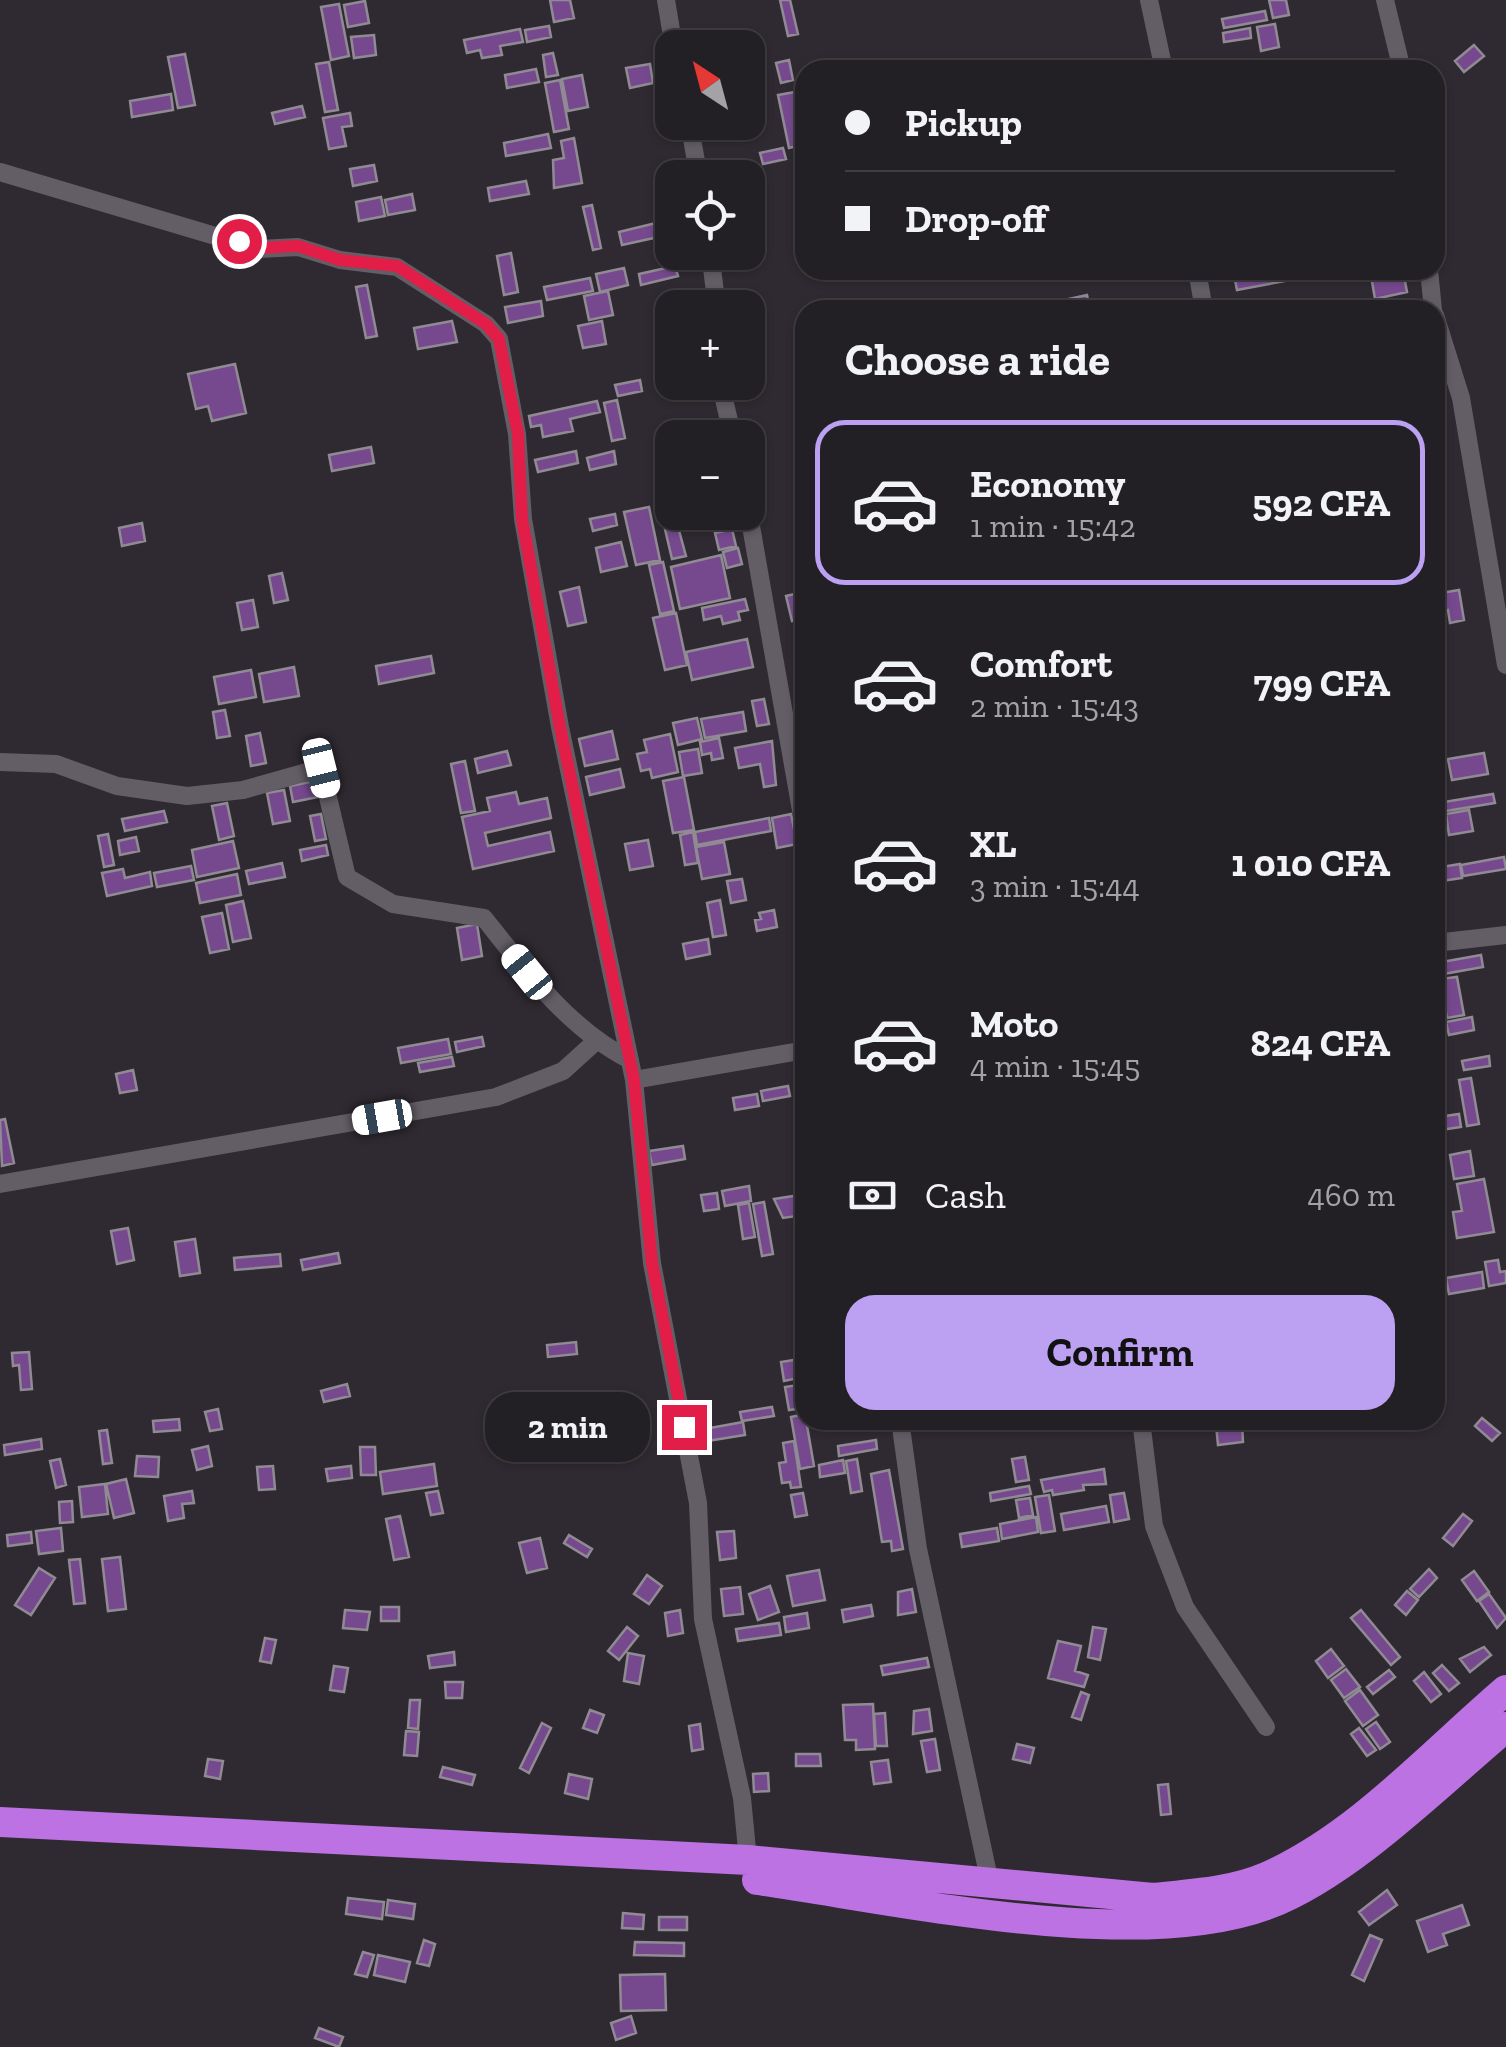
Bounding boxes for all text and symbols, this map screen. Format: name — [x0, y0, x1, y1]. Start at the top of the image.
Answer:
north arrow — [655, 30, 765, 140]
map controls — [655, 30, 765, 530]
text: Pickup — [905, 100, 1022, 146]
button: locate — [655, 160, 765, 270]
text: Drop-off — [905, 196, 1046, 242]
route start — [217, 219, 262, 264]
button: + — [655, 290, 765, 400]
text: Choose a ride — [845, 333, 1110, 387]
button: − — [655, 420, 765, 530]
icon: car — [850, 458, 940, 548]
text: Economy — [970, 461, 1125, 507]
text: 592 CFA — [1252, 480, 1390, 526]
text: 1 min · 15:42 — [970, 507, 1136, 545]
icon: car — [850, 638, 940, 728]
text: Comfort — [970, 641, 1112, 687]
text: 799 CFA — [1253, 660, 1390, 706]
text: 2 min · 15:43 — [970, 687, 1139, 725]
car — [299, 735, 343, 801]
icon: car — [850, 818, 940, 908]
text: XL — [970, 821, 1017, 867]
text: 1 010 CFA — [1231, 840, 1390, 886]
text: 3 min · 15:44 — [970, 867, 1140, 905]
car — [496, 939, 558, 1005]
icon: car — [850, 998, 940, 1088]
text: Moto — [970, 1001, 1058, 1047]
text: 824 CFA — [1250, 1020, 1390, 1066]
text: 4 min · 15:45 — [970, 1047, 1140, 1085]
car — [350, 1097, 414, 1137]
icon: cash — [845, 1168, 900, 1223]
text: Cash — [925, 1172, 1006, 1218]
text: 460 m — [1307, 1176, 1395, 1214]
button: Confirm — [845, 1295, 1395, 1410]
callout: 2 min — [484, 1392, 649, 1462]
route end — [662, 1405, 707, 1450]
text: 2 min — [528, 1408, 607, 1446]

